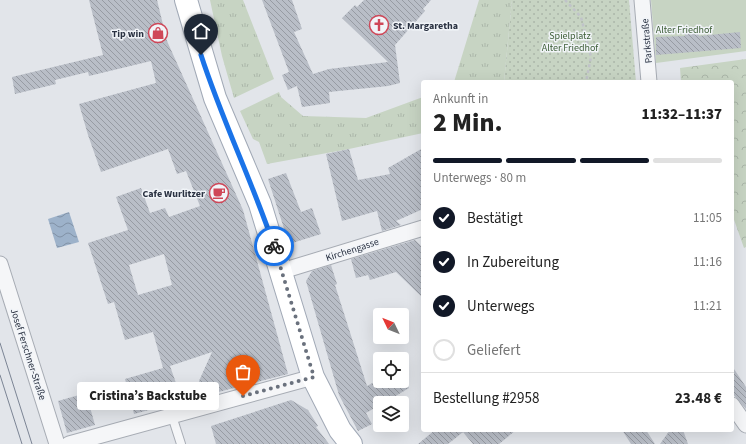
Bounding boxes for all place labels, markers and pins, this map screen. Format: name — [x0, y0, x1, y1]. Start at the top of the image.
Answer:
pin — [184, 14, 218, 55]
church icon: St. Margaretha — [368, 14, 390, 36]
place label: St. Margaretha — [393, 19, 458, 33]
shop icon: Tip win — [147, 22, 169, 44]
place label: Tip win — [112, 27, 144, 41]
cafe icon: Cafe Wurlitzer — [208, 182, 230, 204]
place label: Cafe Wurlitzer — [143, 187, 205, 201]
pin — [226, 355, 260, 396]
callout: Cristina’s Backstube — [77, 382, 219, 410]

